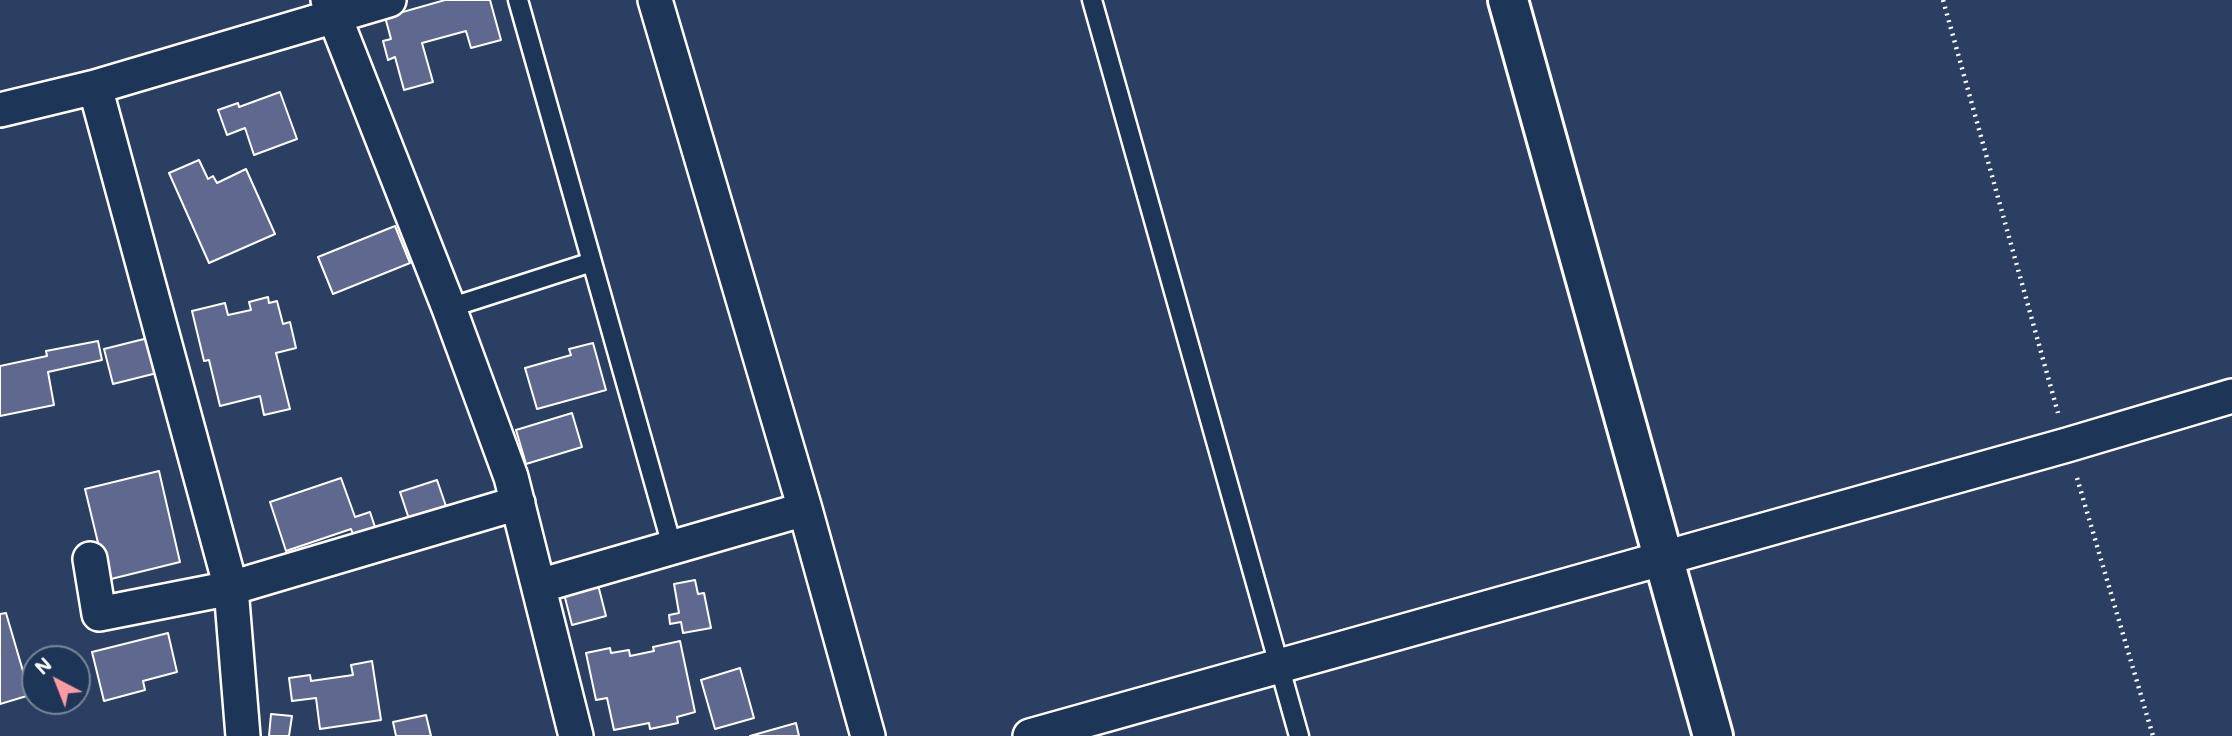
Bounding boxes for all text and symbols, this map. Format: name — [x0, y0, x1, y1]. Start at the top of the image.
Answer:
north arrow — [21, 645, 91, 715]
text: N — [29, 651, 57, 680]

